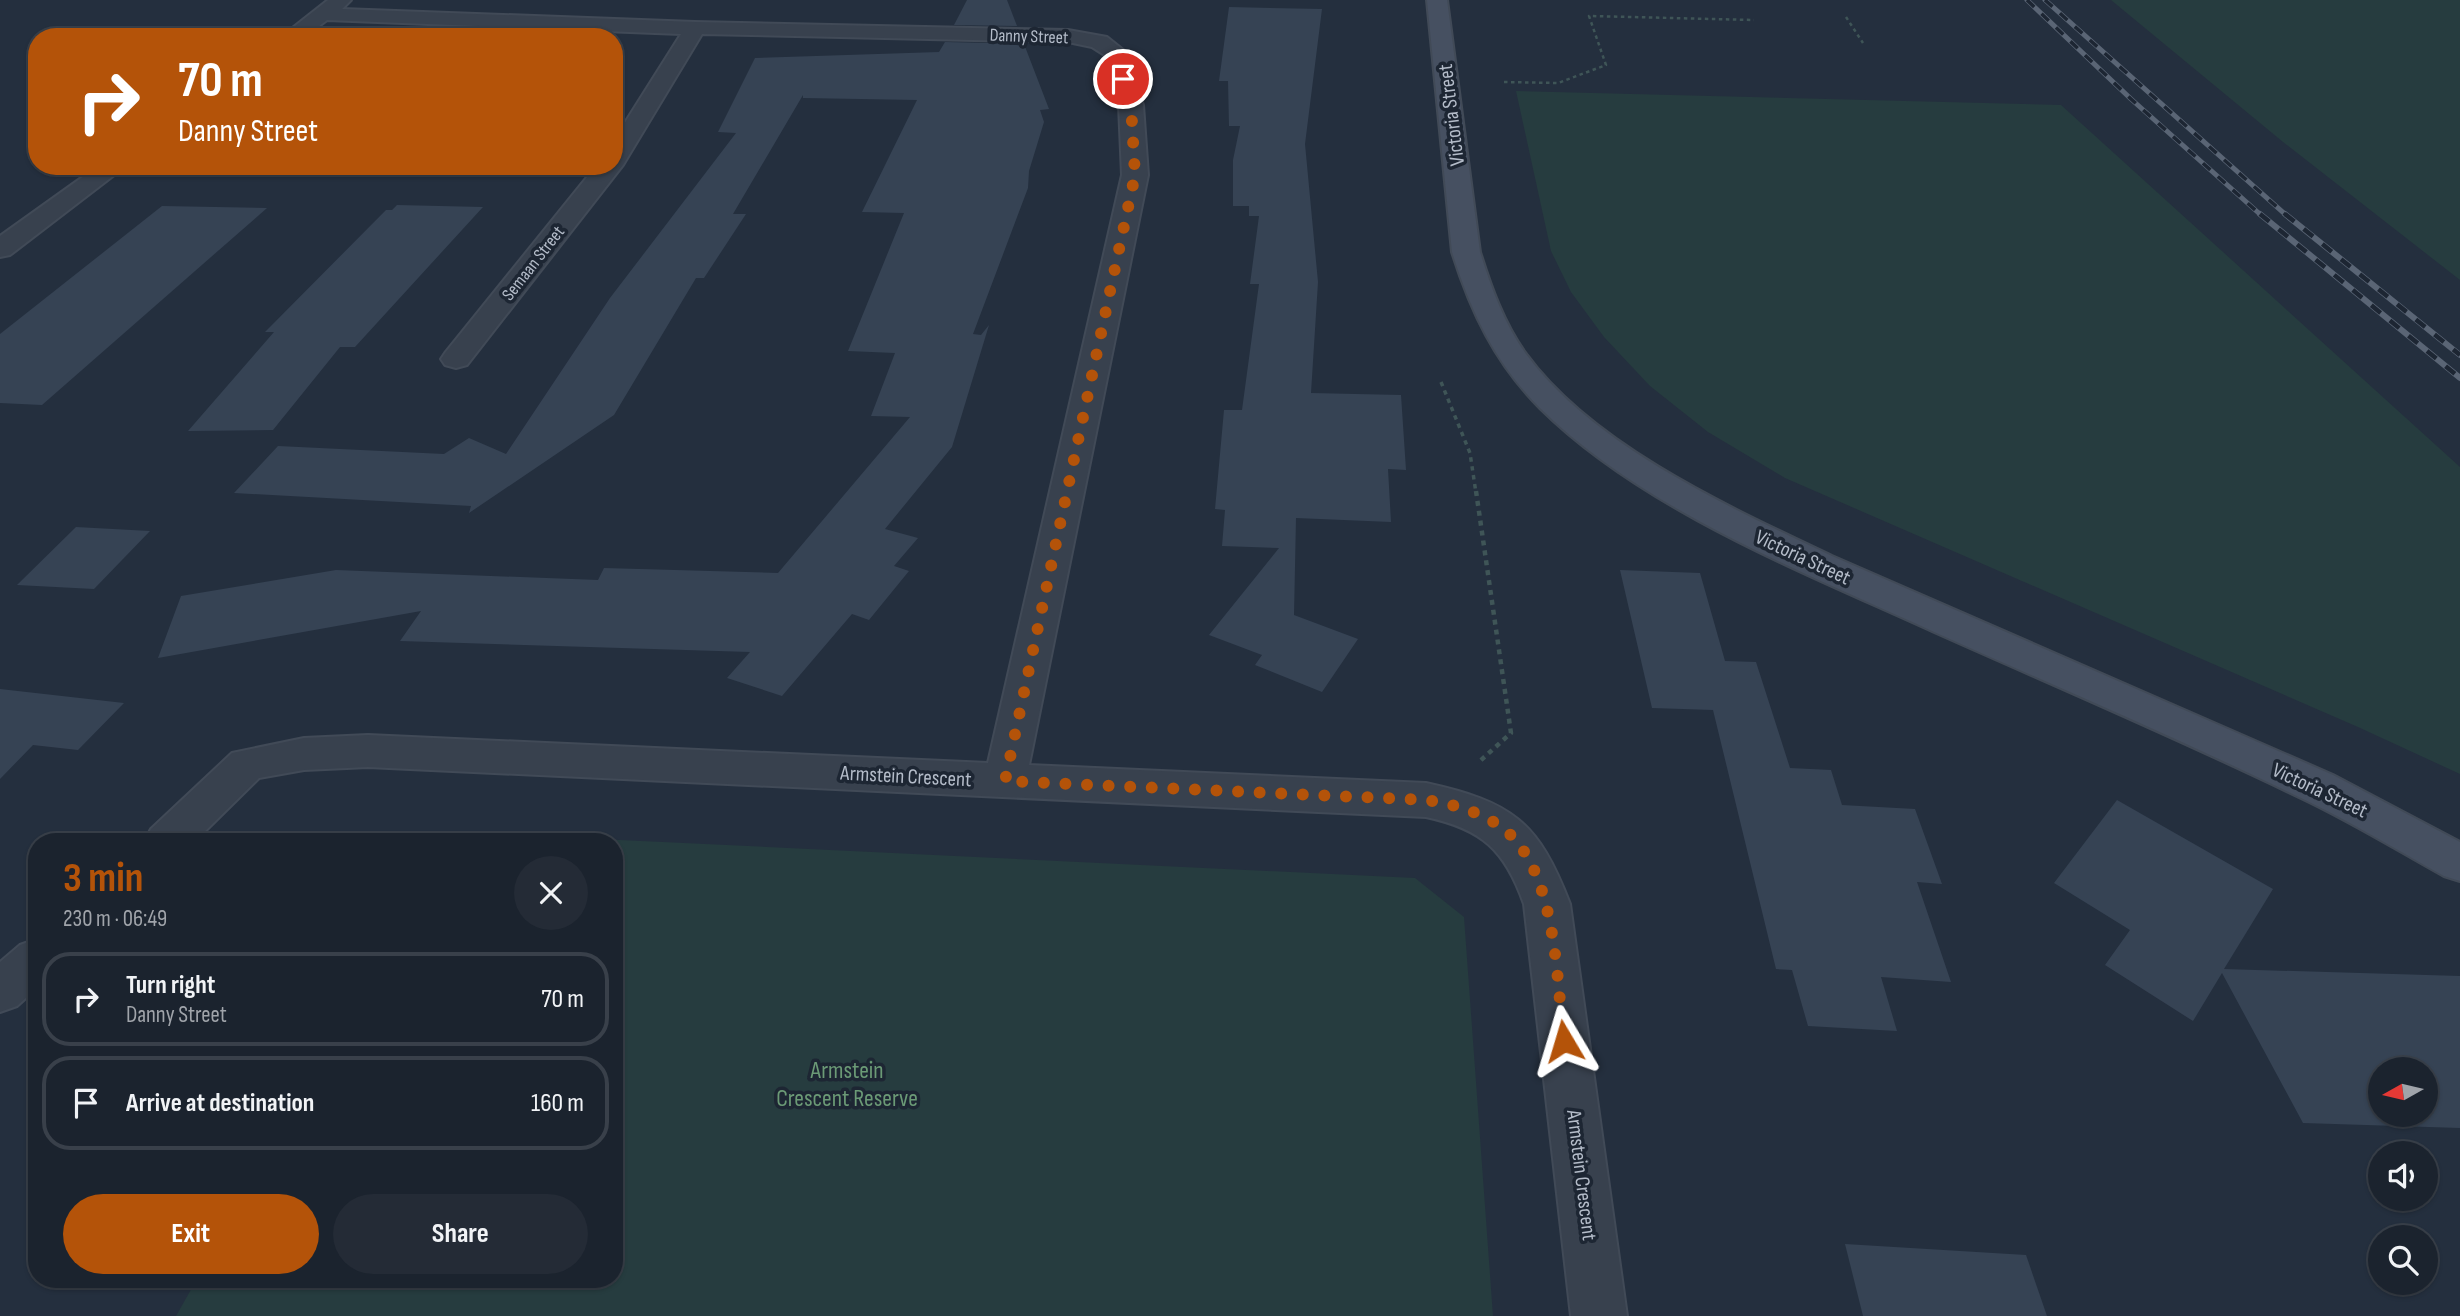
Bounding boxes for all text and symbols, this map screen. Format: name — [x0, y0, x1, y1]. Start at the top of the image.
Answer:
street label: Danny Street — [989, 25, 1069, 48]
pin — [1093, 49, 1153, 109]
text: 70 m — [178, 52, 263, 111]
icon: right — [63, 56, 154, 147]
icon: arrive — [1104, 60, 1142, 98]
street label: Victoria Street — [1433, 63, 1470, 167]
text: Danny Street — [178, 112, 318, 151]
street label: Semaan Street — [498, 221, 569, 305]
street label: Victoria Street — [1751, 525, 1854, 590]
street label: Victoria Street — [2268, 758, 2371, 823]
street label: Armstein Crescent — [839, 761, 972, 792]
text: 3 min — [63, 853, 143, 904]
button: close — [514, 856, 588, 930]
text: 230 m · 06:49 — [63, 905, 167, 933]
text: Turn right — [126, 970, 215, 1001]
icon: right — [67, 980, 105, 1018]
text: 70 m — [541, 984, 584, 1015]
text: Danny Street — [126, 1001, 227, 1029]
position arrow — [1527, 1004, 1601, 1078]
park label: Armstein Crescent Reserve — [776, 1056, 918, 1113]
north arrow — [2368, 1057, 2438, 1127]
map controls — [2368, 1057, 2438, 1295]
icon: arrive — [67, 1084, 105, 1122]
text: Arrive at destination — [126, 1088, 314, 1119]
text: 160 m — [531, 1088, 584, 1119]
street label: Armstein Crescent — [1561, 1107, 1602, 1242]
button: sound — [2368, 1141, 2438, 1211]
button: Exit — [63, 1194, 319, 1274]
button: Share — [333, 1194, 588, 1274]
button: search — [2368, 1225, 2438, 1295]

